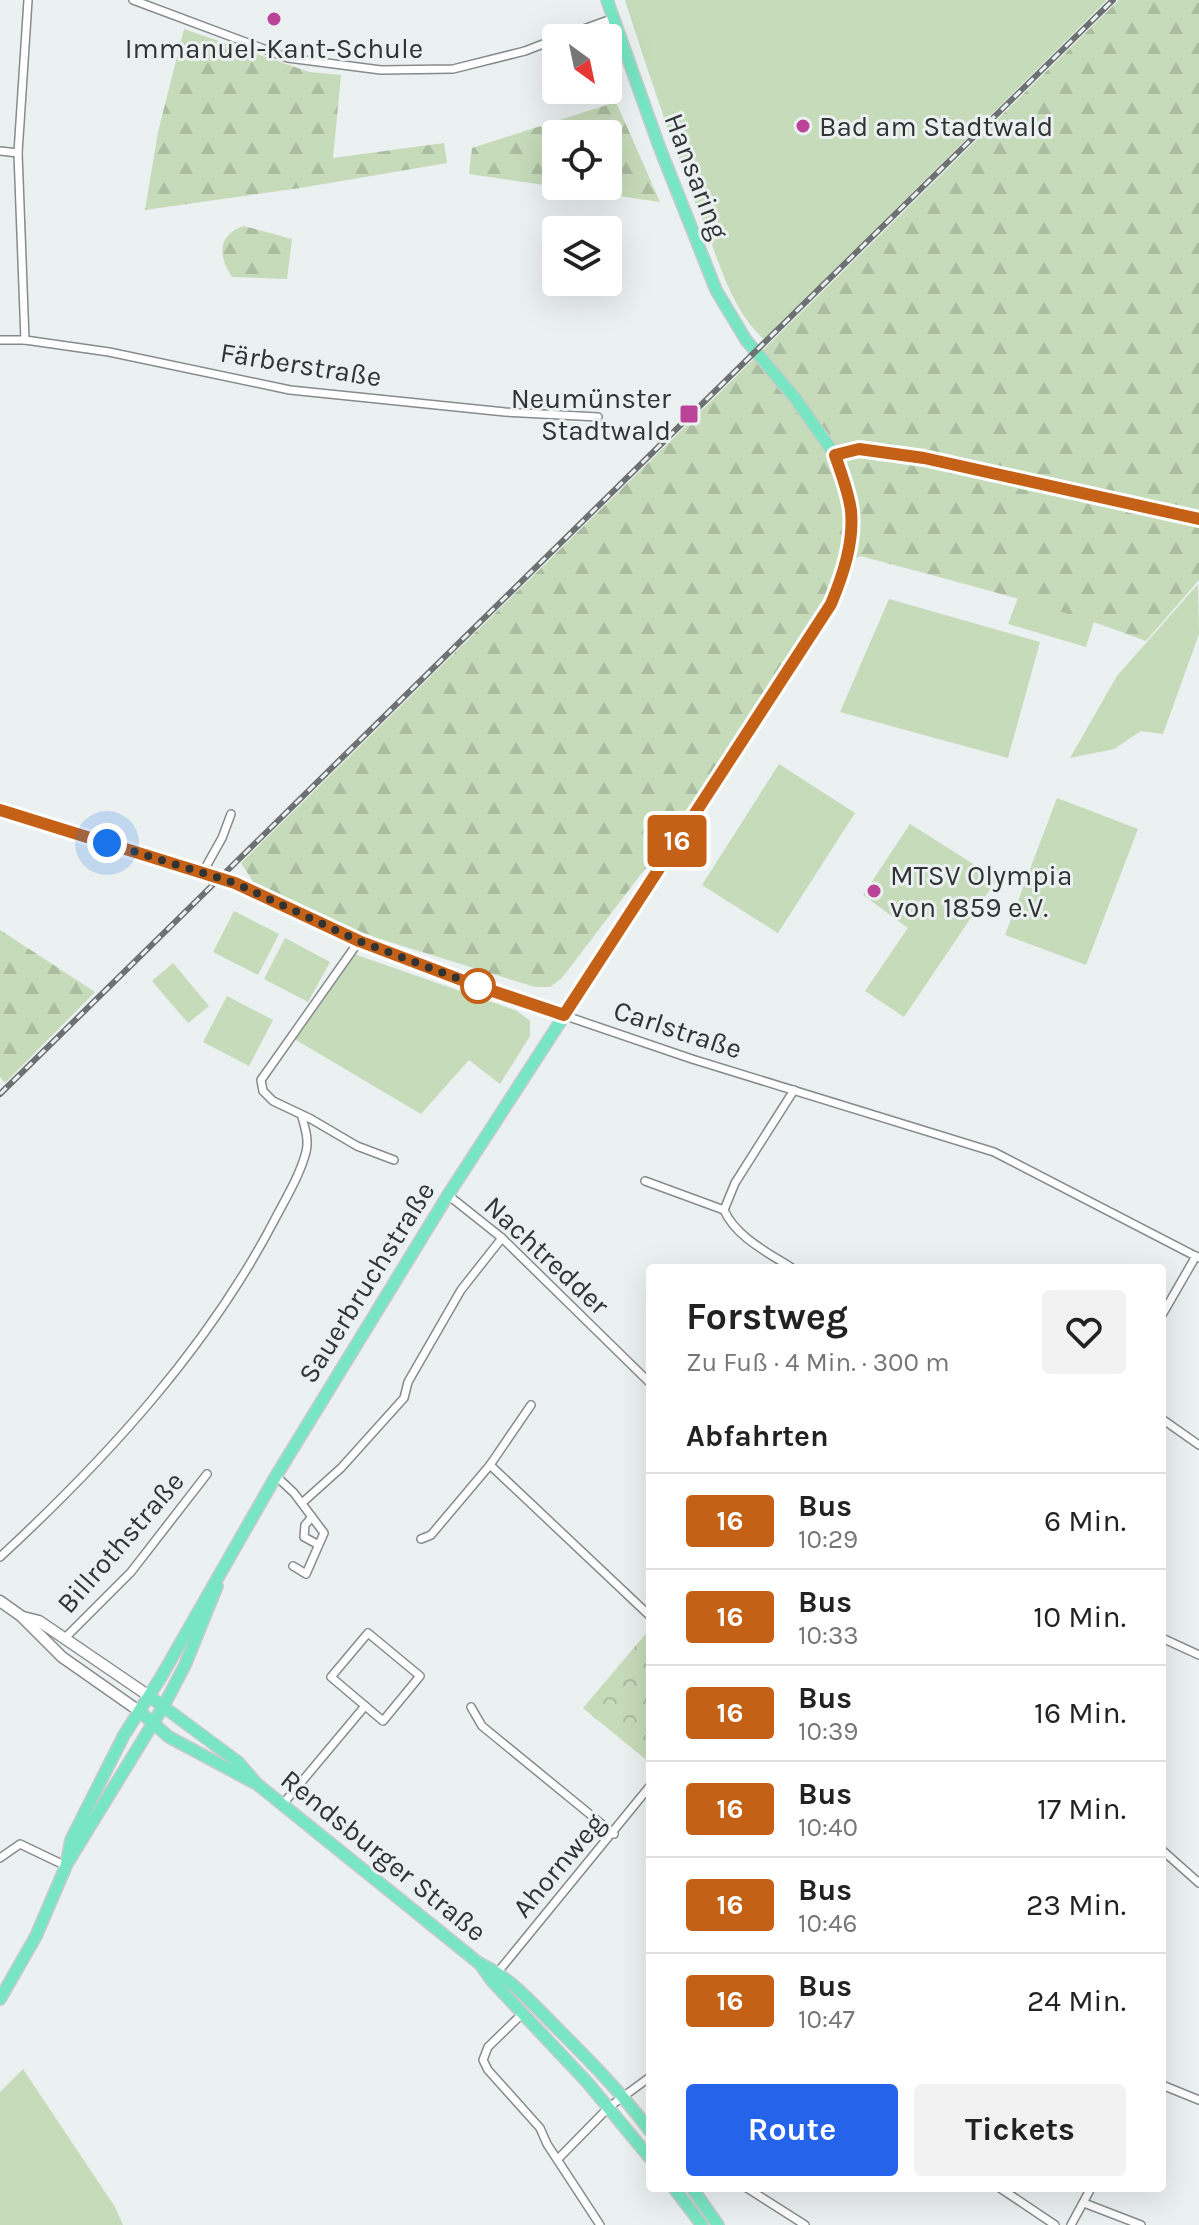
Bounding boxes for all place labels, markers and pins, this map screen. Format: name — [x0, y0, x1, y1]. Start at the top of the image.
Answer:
marker: Immanuel-Kant-Schule — [265, 10, 283, 28]
place label: Immanuel-Kant-Schule — [125, 32, 423, 65]
place label: Bad am Stadtwald — [819, 110, 1053, 143]
marker: Bad am Stadtwald — [794, 117, 812, 135]
place label: Neumünster Stadtwald — [511, 382, 672, 447]
marker: Neumünster Stadtwald — [678, 403, 700, 425]
place label: MTSV Olympia von 1859 e.V. — [890, 859, 1072, 924]
marker: MTSV Olympia von 1859 e.V. — [865, 882, 883, 900]
unlabelled marker — [461, 969, 495, 1003]

